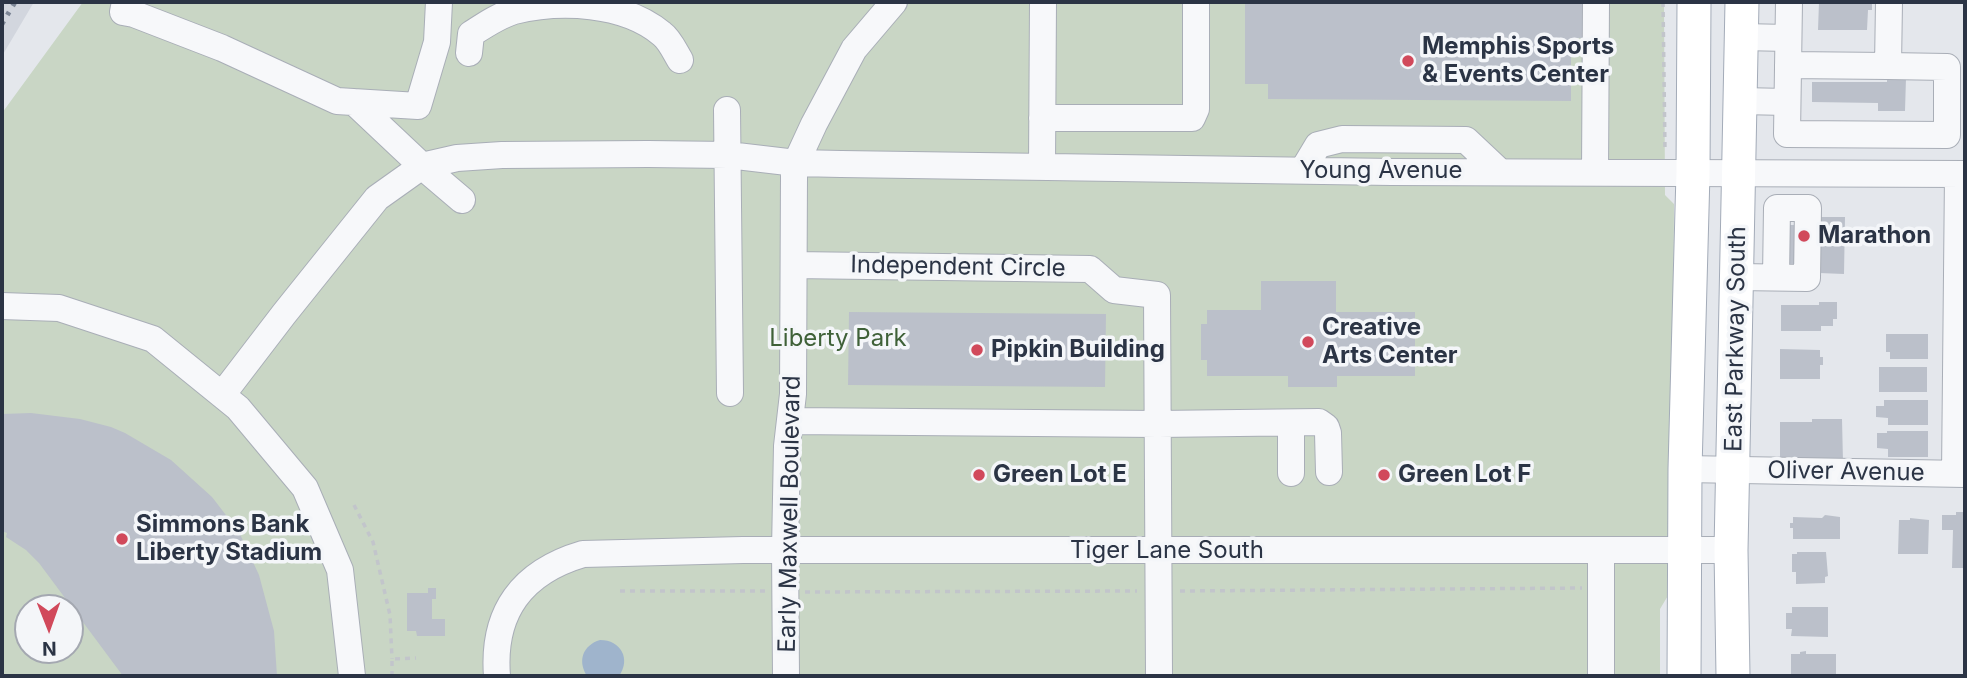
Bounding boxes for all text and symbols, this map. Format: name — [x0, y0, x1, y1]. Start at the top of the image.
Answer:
place label: Memphis Sports & Events Center — [1422, 33, 1614, 89]
marker: Memphis Sports & Events Center — [1400, 53, 1416, 69]
street label: Young Avenue — [1300, 157, 1462, 185]
place label: Marathon — [1818, 222, 1931, 250]
street label: East Parkway South — [1720, 226, 1752, 452]
marker: Marathon — [1796, 228, 1812, 244]
street label: Independent Circle — [850, 251, 1066, 283]
place label: Creative Arts Center — [1322, 314, 1458, 370]
park label: Liberty Park — [769, 325, 907, 353]
marker: Creative Arts Center — [1300, 334, 1316, 350]
place label: Pipkin Building — [991, 336, 1165, 364]
marker: Pipkin Building — [969, 342, 985, 358]
street label: Early Maxwell Boulevard — [773, 375, 807, 653]
street label: Oliver Avenue — [1767, 456, 1925, 488]
place label: Green Lot E — [993, 461, 1127, 489]
place label: Green Lot F — [1398, 461, 1531, 489]
marker: Green Lot E — [971, 467, 987, 483]
marker: Green Lot F — [1376, 467, 1392, 483]
place label: Simmons Bank Liberty Stadium — [136, 511, 322, 567]
marker: Simmons Bank Liberty Stadium — [114, 531, 130, 547]
street label: Tiger Lane South — [1070, 537, 1264, 565]
north arrow — [14, 594, 84, 664]
text: N — [42, 637, 57, 660]

